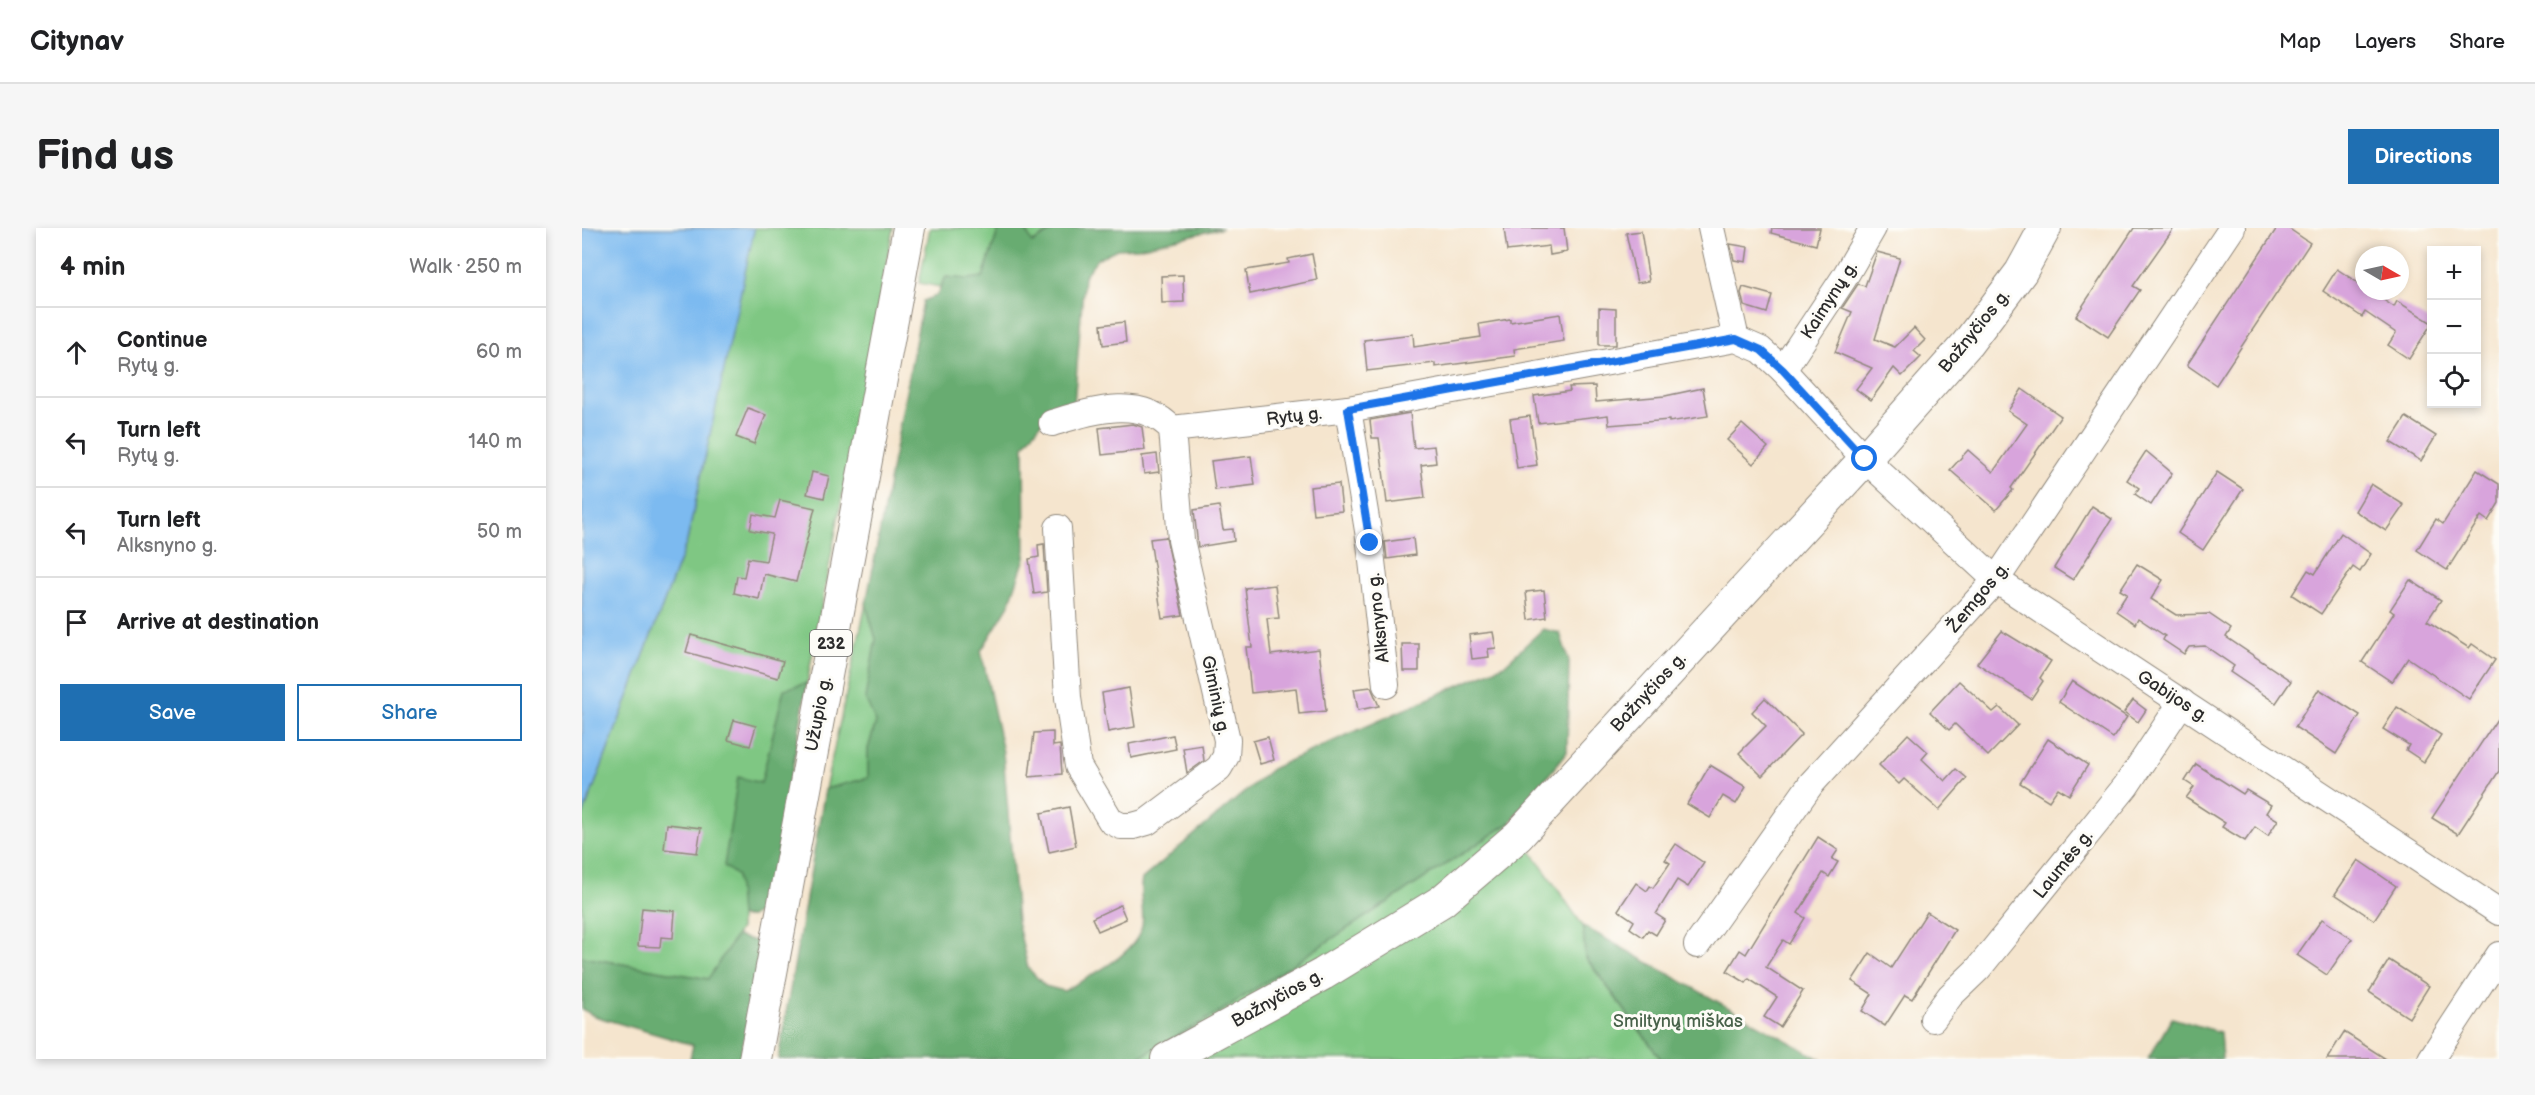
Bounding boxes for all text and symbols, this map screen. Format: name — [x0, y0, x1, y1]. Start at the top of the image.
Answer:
text: Citynav — [30, 25, 124, 58]
text: Map — [2279, 29, 2321, 54]
text: Layers — [2354, 29, 2416, 54]
text: Share — [2449, 29, 2505, 54]
button: Directions — [2348, 129, 2499, 184]
text: Find us — [36, 131, 174, 182]
north arrow — [2355, 246, 2409, 300]
map controls — [2427, 246, 2481, 408]
button: + — [2427, 246, 2481, 300]
text: 4 min — [60, 252, 125, 283]
text: Walk · 250 m — [409, 255, 522, 279]
street label: Kaimynų g. — [1797, 258, 1862, 343]
street label: Bažnyčios g. — [1934, 285, 2014, 377]
button: − — [2427, 300, 2481, 354]
text: Continue — [117, 327, 207, 354]
icon: ahead — [60, 336, 93, 369]
text: 60 m — [476, 340, 522, 364]
text: Rytų g. — [117, 354, 179, 378]
button: locate — [2427, 354, 2481, 408]
street label: Rytų g. — [1265, 403, 1323, 430]
text: Turn left — [117, 417, 201, 444]
icon: left — [60, 426, 93, 459]
text: 140 m — [468, 430, 522, 454]
text: Rytų g. — [117, 444, 179, 468]
route start — [1851, 445, 1877, 471]
text: Turn left — [117, 507, 201, 534]
icon: left — [60, 516, 93, 549]
text: 50 m — [477, 520, 522, 544]
route end — [1356, 529, 1382, 555]
text: Alksnyno g. — [117, 534, 217, 558]
street label: Žemgos g. — [1941, 557, 2014, 637]
street label: Alksnyno g. — [1363, 572, 1394, 664]
icon: arrive — [60, 606, 93, 639]
text: Arrive at destination — [117, 609, 319, 636]
road number: 232 — [810, 630, 852, 656]
street label: Bažnyčios g. — [1606, 648, 1691, 736]
street label: Giminių g. — [1197, 654, 1234, 737]
street label: Gabijos g. — [2133, 666, 2212, 727]
street label: Užupio g. — [801, 675, 836, 753]
button: Save — [60, 684, 285, 741]
button: Share — [297, 684, 522, 741]
street label: Laumės g. — [2029, 826, 2097, 903]
street label: Bažnyčios g. — [1228, 965, 1327, 1032]
park label: Smiltynų miškas — [1613, 1011, 1743, 1032]

